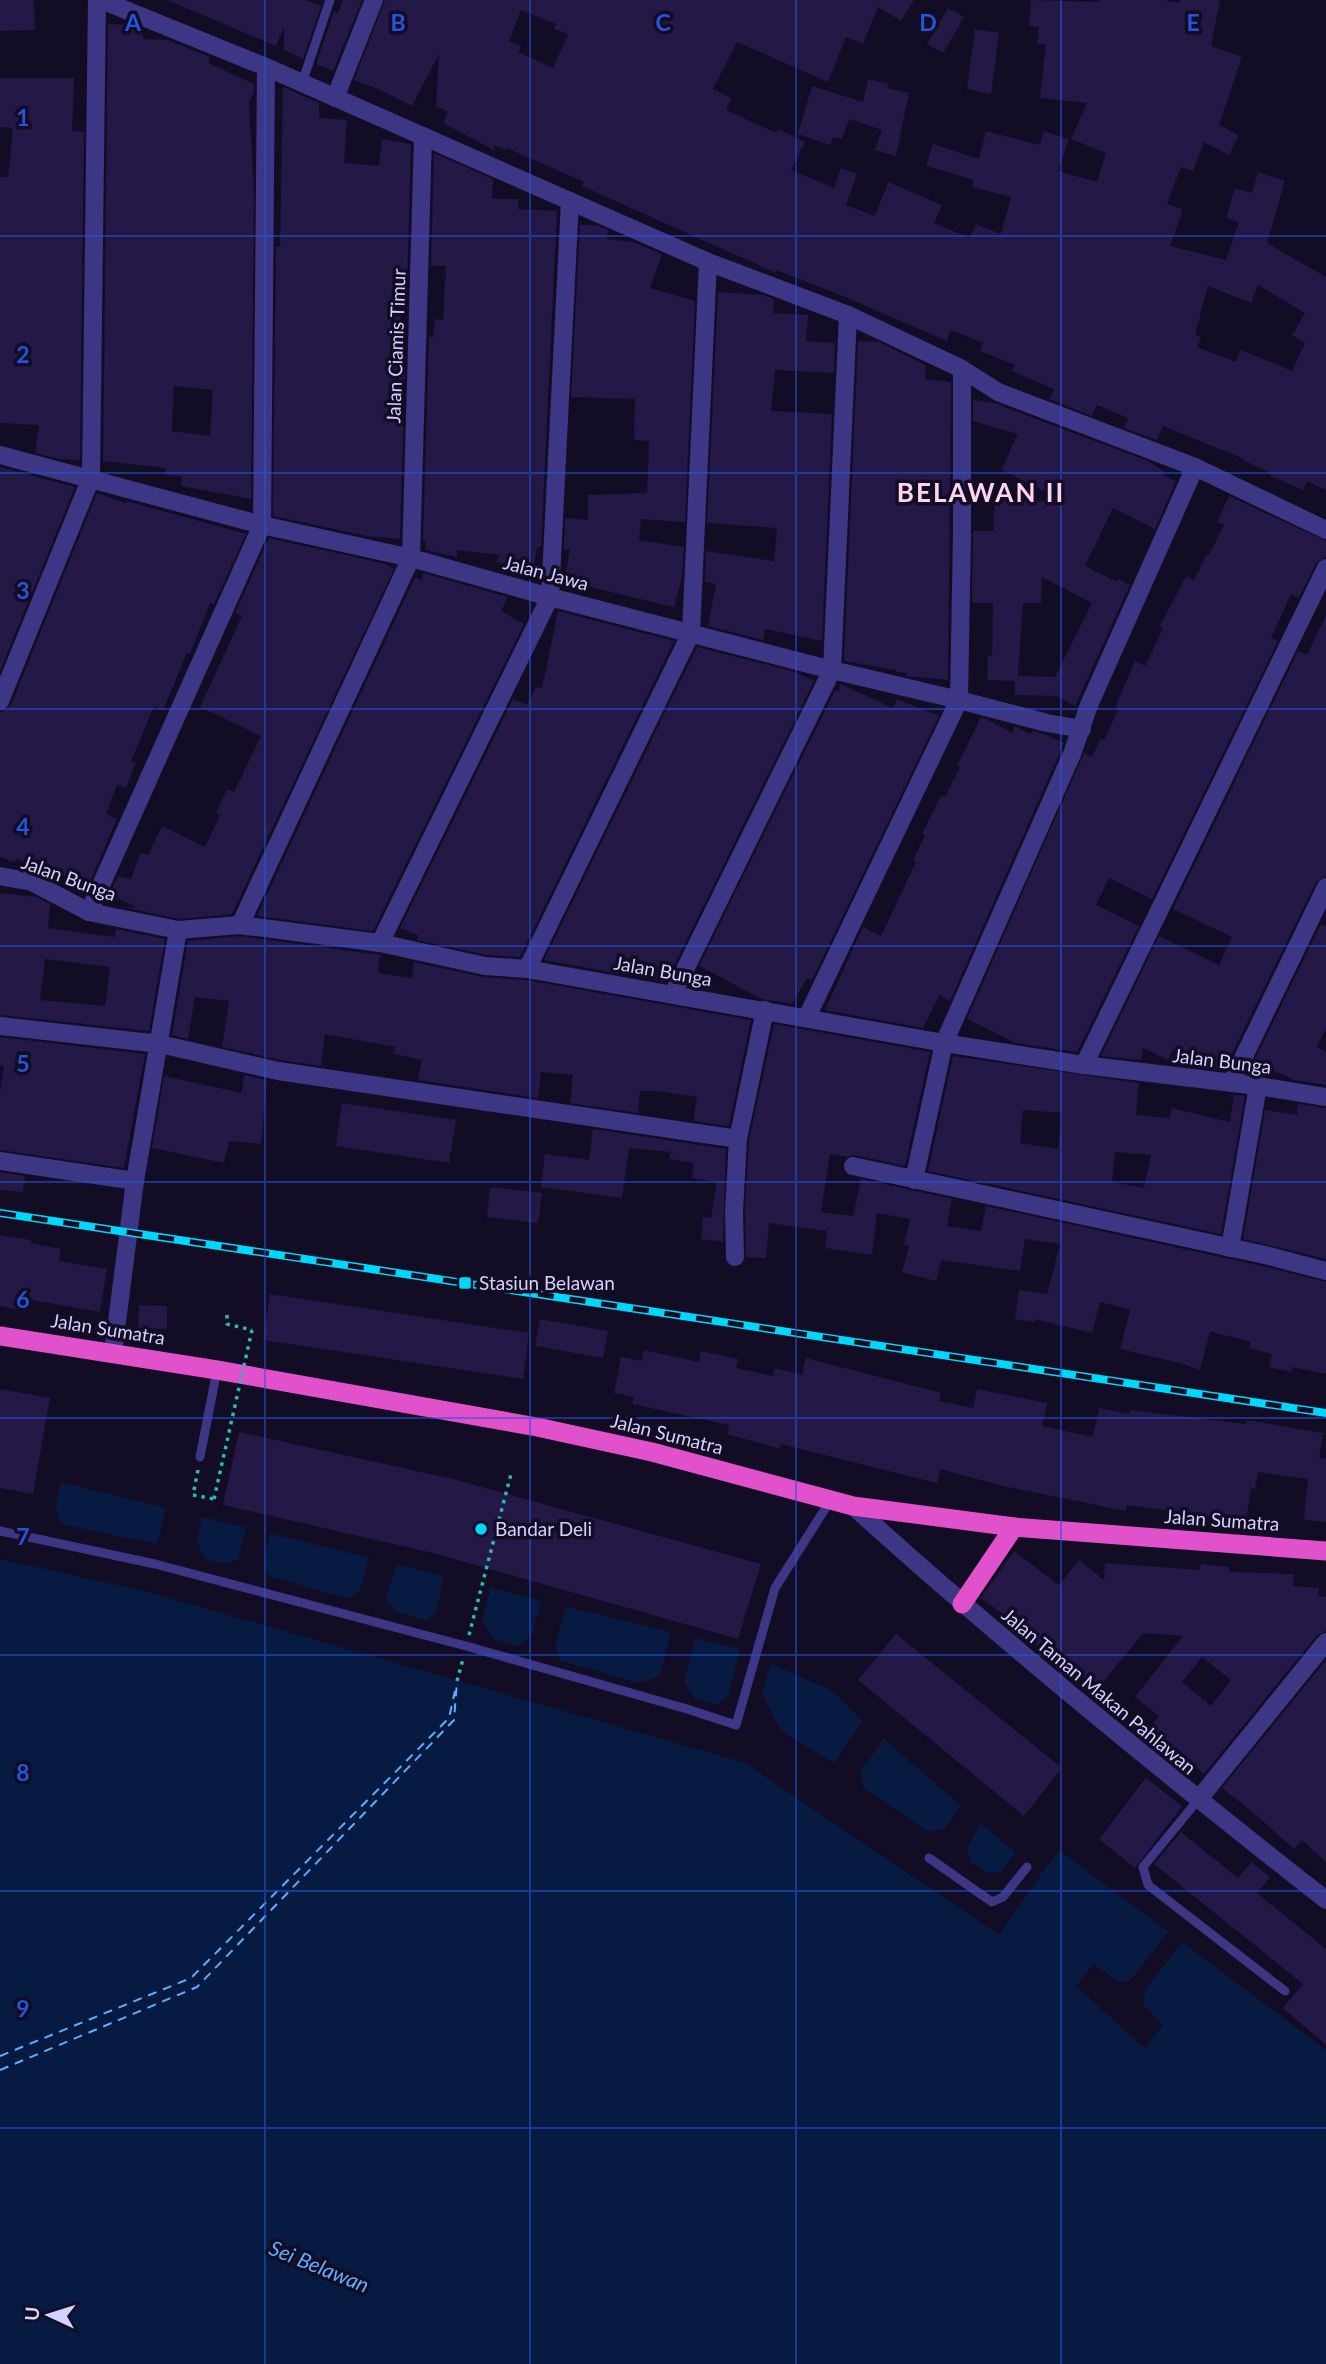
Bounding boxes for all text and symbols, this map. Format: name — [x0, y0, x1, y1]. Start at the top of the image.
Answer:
text: A — [124, 8, 142, 36]
text: B — [390, 8, 406, 36]
text: C — [655, 8, 671, 36]
text: D — [919, 8, 937, 36]
text: E — [1186, 8, 1200, 36]
text: 1 — [16, 103, 30, 131]
street label: Jalan Ciamis Timur — [381, 268, 410, 424]
text: 2 — [16, 340, 30, 368]
district label: BELAWAN II — [897, 476, 1065, 508]
street label: Jalan Jawa — [501, 550, 591, 595]
text: 3 — [16, 576, 30, 604]
text: 4 — [16, 812, 30, 840]
street label: Jalan Bunga — [19, 850, 120, 905]
street label: Jalan Bunga — [612, 951, 714, 990]
street label: Jalan Bunga — [1171, 1043, 1273, 1078]
text: 5 — [16, 1049, 30, 1077]
place label: Stasiun Belawan — [479, 1271, 615, 1294]
marker: Stasiun Belawan — [457, 1275, 473, 1291]
text: 6 — [16, 1285, 30, 1313]
street label: Jalan Sumatra — [49, 1308, 167, 1349]
street label: Jalan Sumatra — [608, 1408, 726, 1459]
street label: Jalan Sumatra — [1164, 1504, 1280, 1535]
place label: Bandar Deli — [495, 1517, 592, 1540]
marker: Bandar Deli — [473, 1521, 489, 1537]
text: 7 — [16, 1522, 30, 1550]
street label: Jalan Taman Makan Pahlawan — [998, 1603, 1201, 1779]
text: 8 — [16, 1758, 30, 1786]
text: 9 — [16, 1994, 30, 2022]
water label: Sei Belawan — [266, 2234, 373, 2297]
north arrow — [14, 2280, 84, 2350]
text: U — [20, 2306, 44, 2322]

